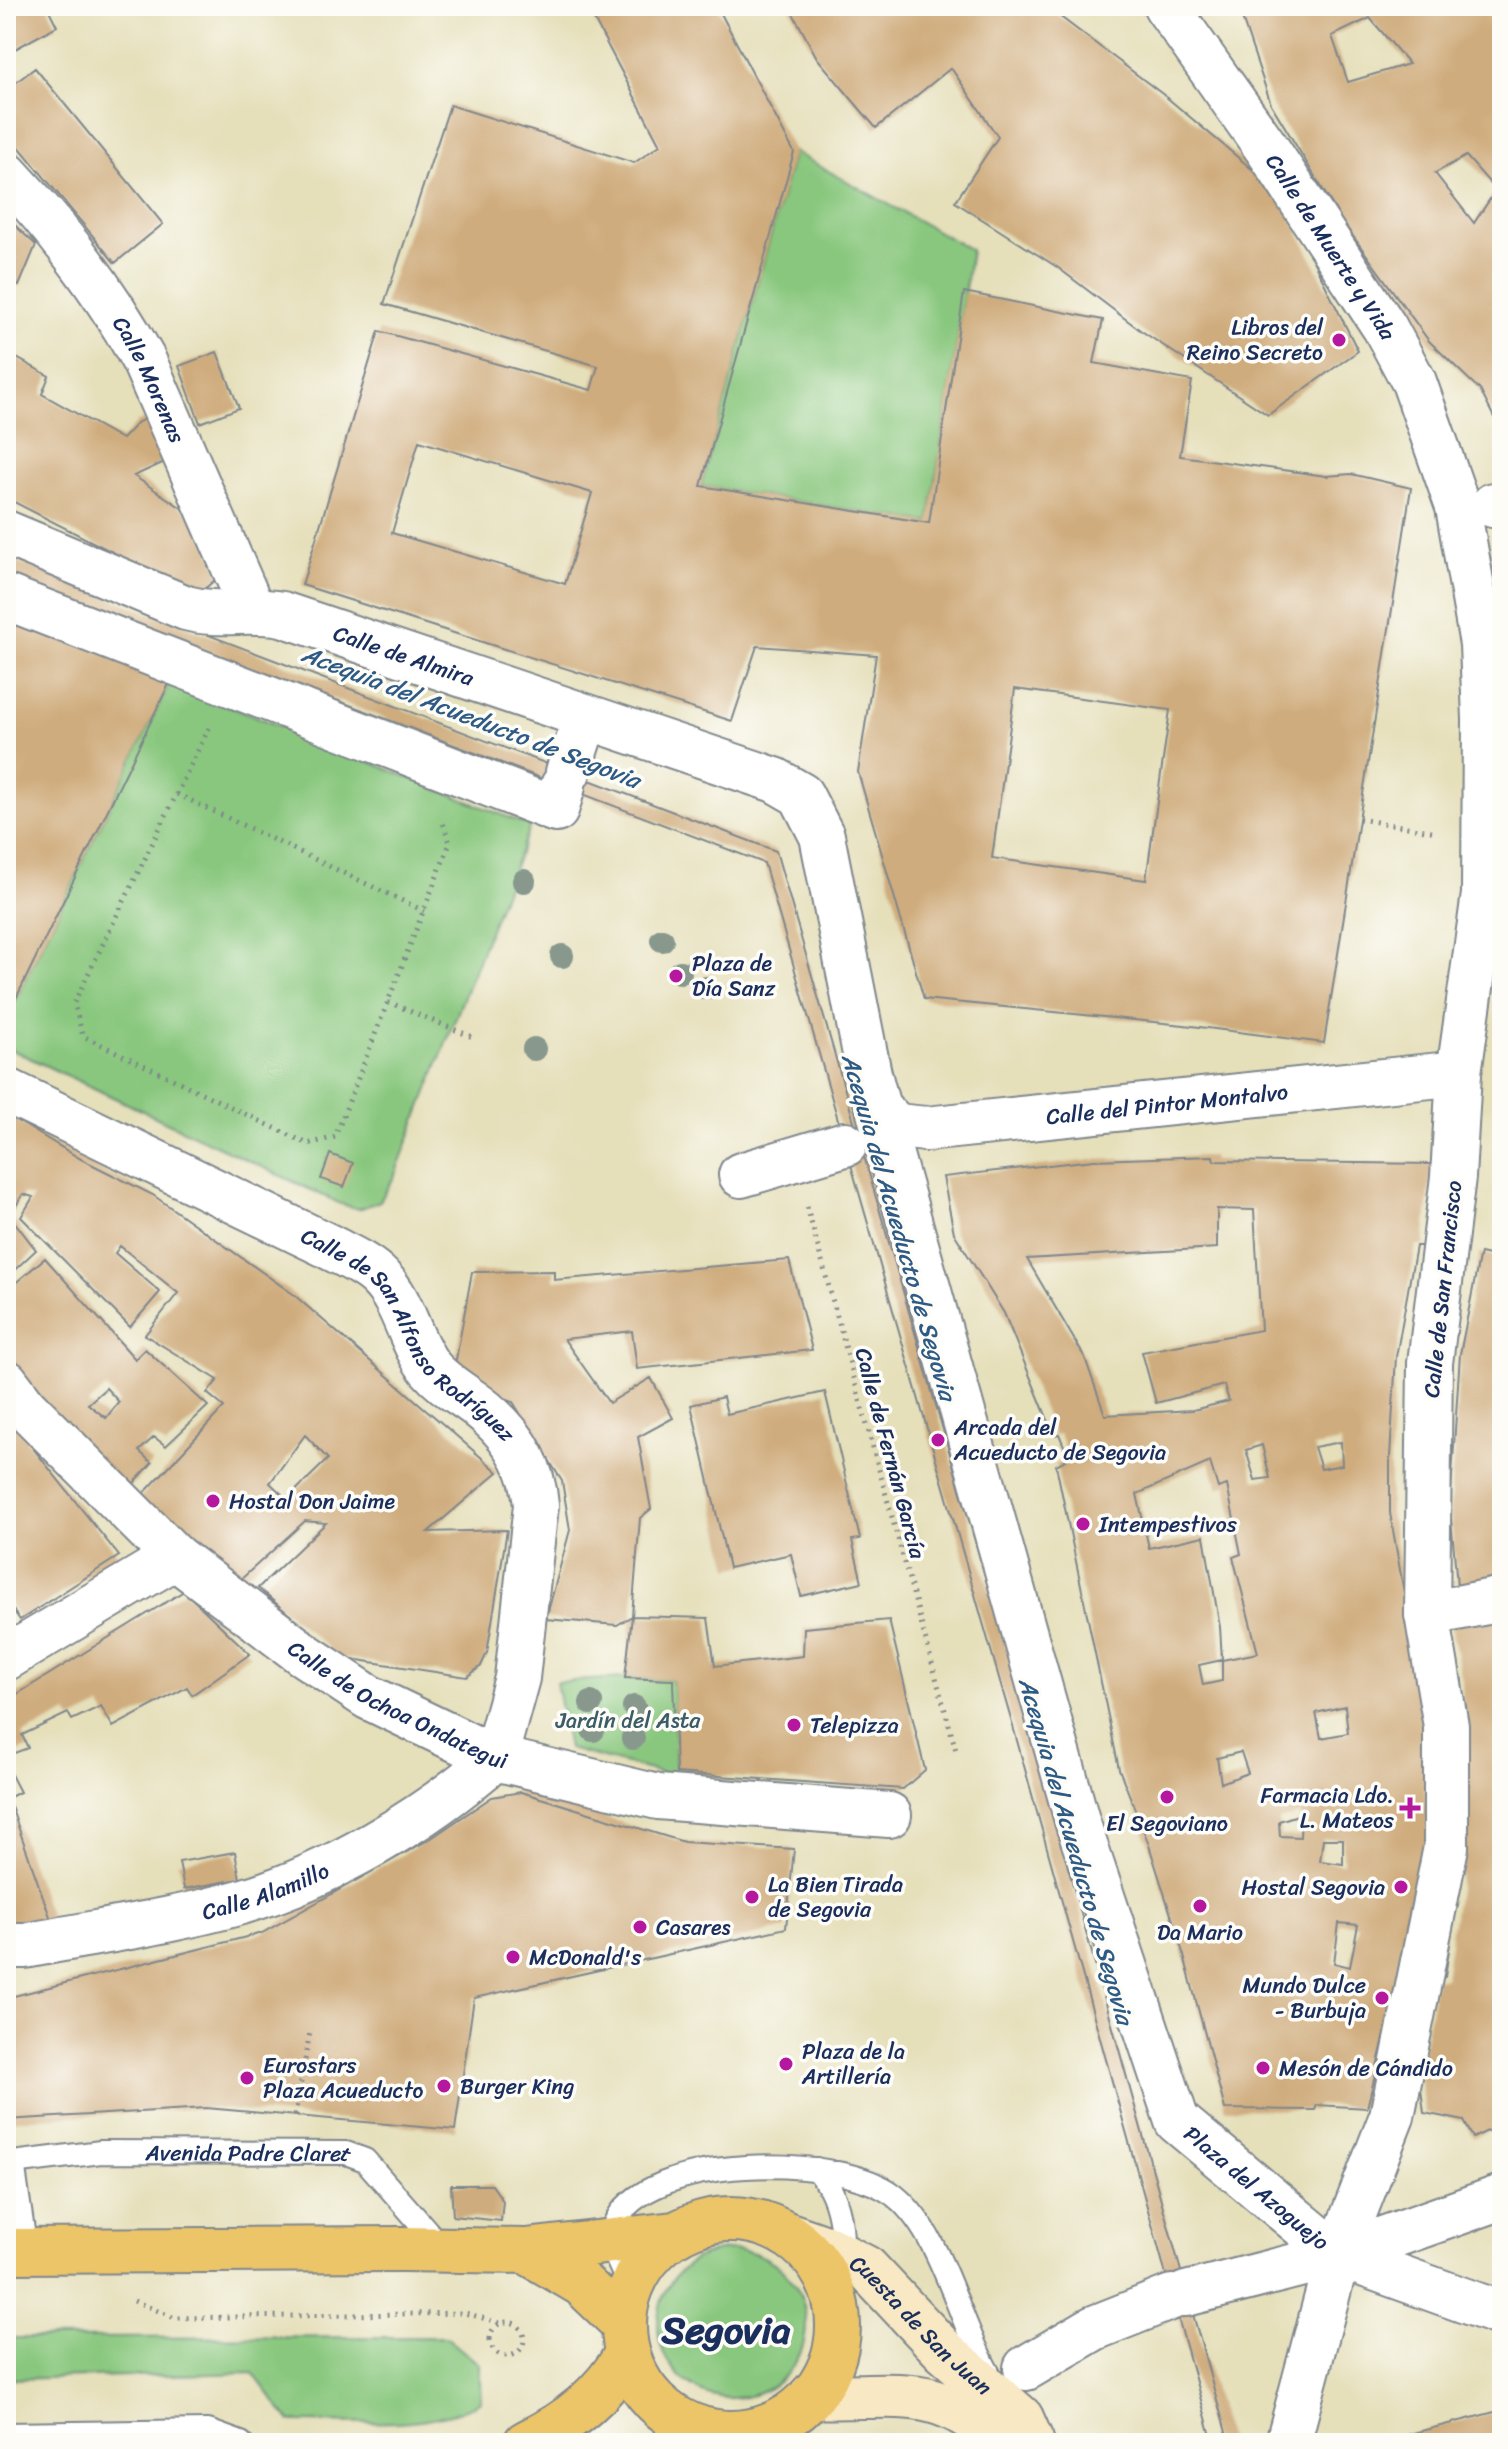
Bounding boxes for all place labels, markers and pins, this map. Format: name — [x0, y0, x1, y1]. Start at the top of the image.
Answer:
place label: Libros del Reino Secreto — [1187, 308, 1324, 372]
marker: Libros del Reino Secreto — [1330, 331, 1348, 349]
place label: Plaza de Día Sanz — [692, 944, 776, 1008]
marker: Plaza de Día Sanz — [667, 967, 685, 985]
place label: Arcada del Acueducto de Segovia — [953, 1408, 1166, 1472]
marker: Arcada del Acueducto de Segovia — [929, 1431, 947, 1449]
place label: Hostal Don Jaime — [229, 1482, 395, 1521]
marker: Hostal Don Jaime — [204, 1492, 222, 1510]
place label: Intempestivos — [1098, 1505, 1238, 1544]
marker: Intempestivos — [1074, 1515, 1092, 1533]
place label: Telepizza — [810, 1706, 899, 1745]
marker: Telepizza — [785, 1716, 803, 1734]
place label: Farmacia Ldo. L. Mateos — [1261, 1776, 1395, 1840]
marker: El Segoviano — [1158, 1788, 1176, 1806]
marker: Farmacia Ldo. L. Mateos — [1401, 1799, 1419, 1817]
place label: El Segoviano — [1106, 1804, 1228, 1843]
place label: La Bien Tirada de Segovia — [768, 1865, 903, 1929]
place label: Hostal Segovia — [1241, 1868, 1385, 1907]
marker: Hostal Segovia — [1392, 1878, 1410, 1896]
marker: La Bien Tirada de Segovia — [743, 1888, 761, 1906]
marker: Da Mario — [1191, 1897, 1209, 1915]
place label: Casares — [656, 1908, 731, 1947]
place label: Da Mario — [1157, 1913, 1243, 1952]
marker: Casares — [631, 1918, 649, 1936]
place label: McDonald's — [529, 1938, 642, 1977]
marker: McDonald's — [504, 1948, 522, 1966]
place label: Mundo Dulce - Burbuja — [1242, 1966, 1366, 2030]
marker: Mundo Dulce - Burbuja — [1373, 1989, 1391, 2007]
place label: Plaza de la Artillería — [801, 2032, 905, 2096]
place label: Eurostars Plaza Acueducto — [263, 2046, 424, 2110]
place label: Mesón de Cándido — [1279, 2049, 1453, 2088]
marker: Plaza de la Artillería — [777, 2055, 795, 2073]
marker: Mesón de Cándido — [1254, 2059, 1272, 2077]
place label: Burger King — [460, 2067, 574, 2106]
marker: Eurostars Plaza Acueducto — [238, 2069, 256, 2087]
marker: Burger King — [435, 2077, 453, 2095]

